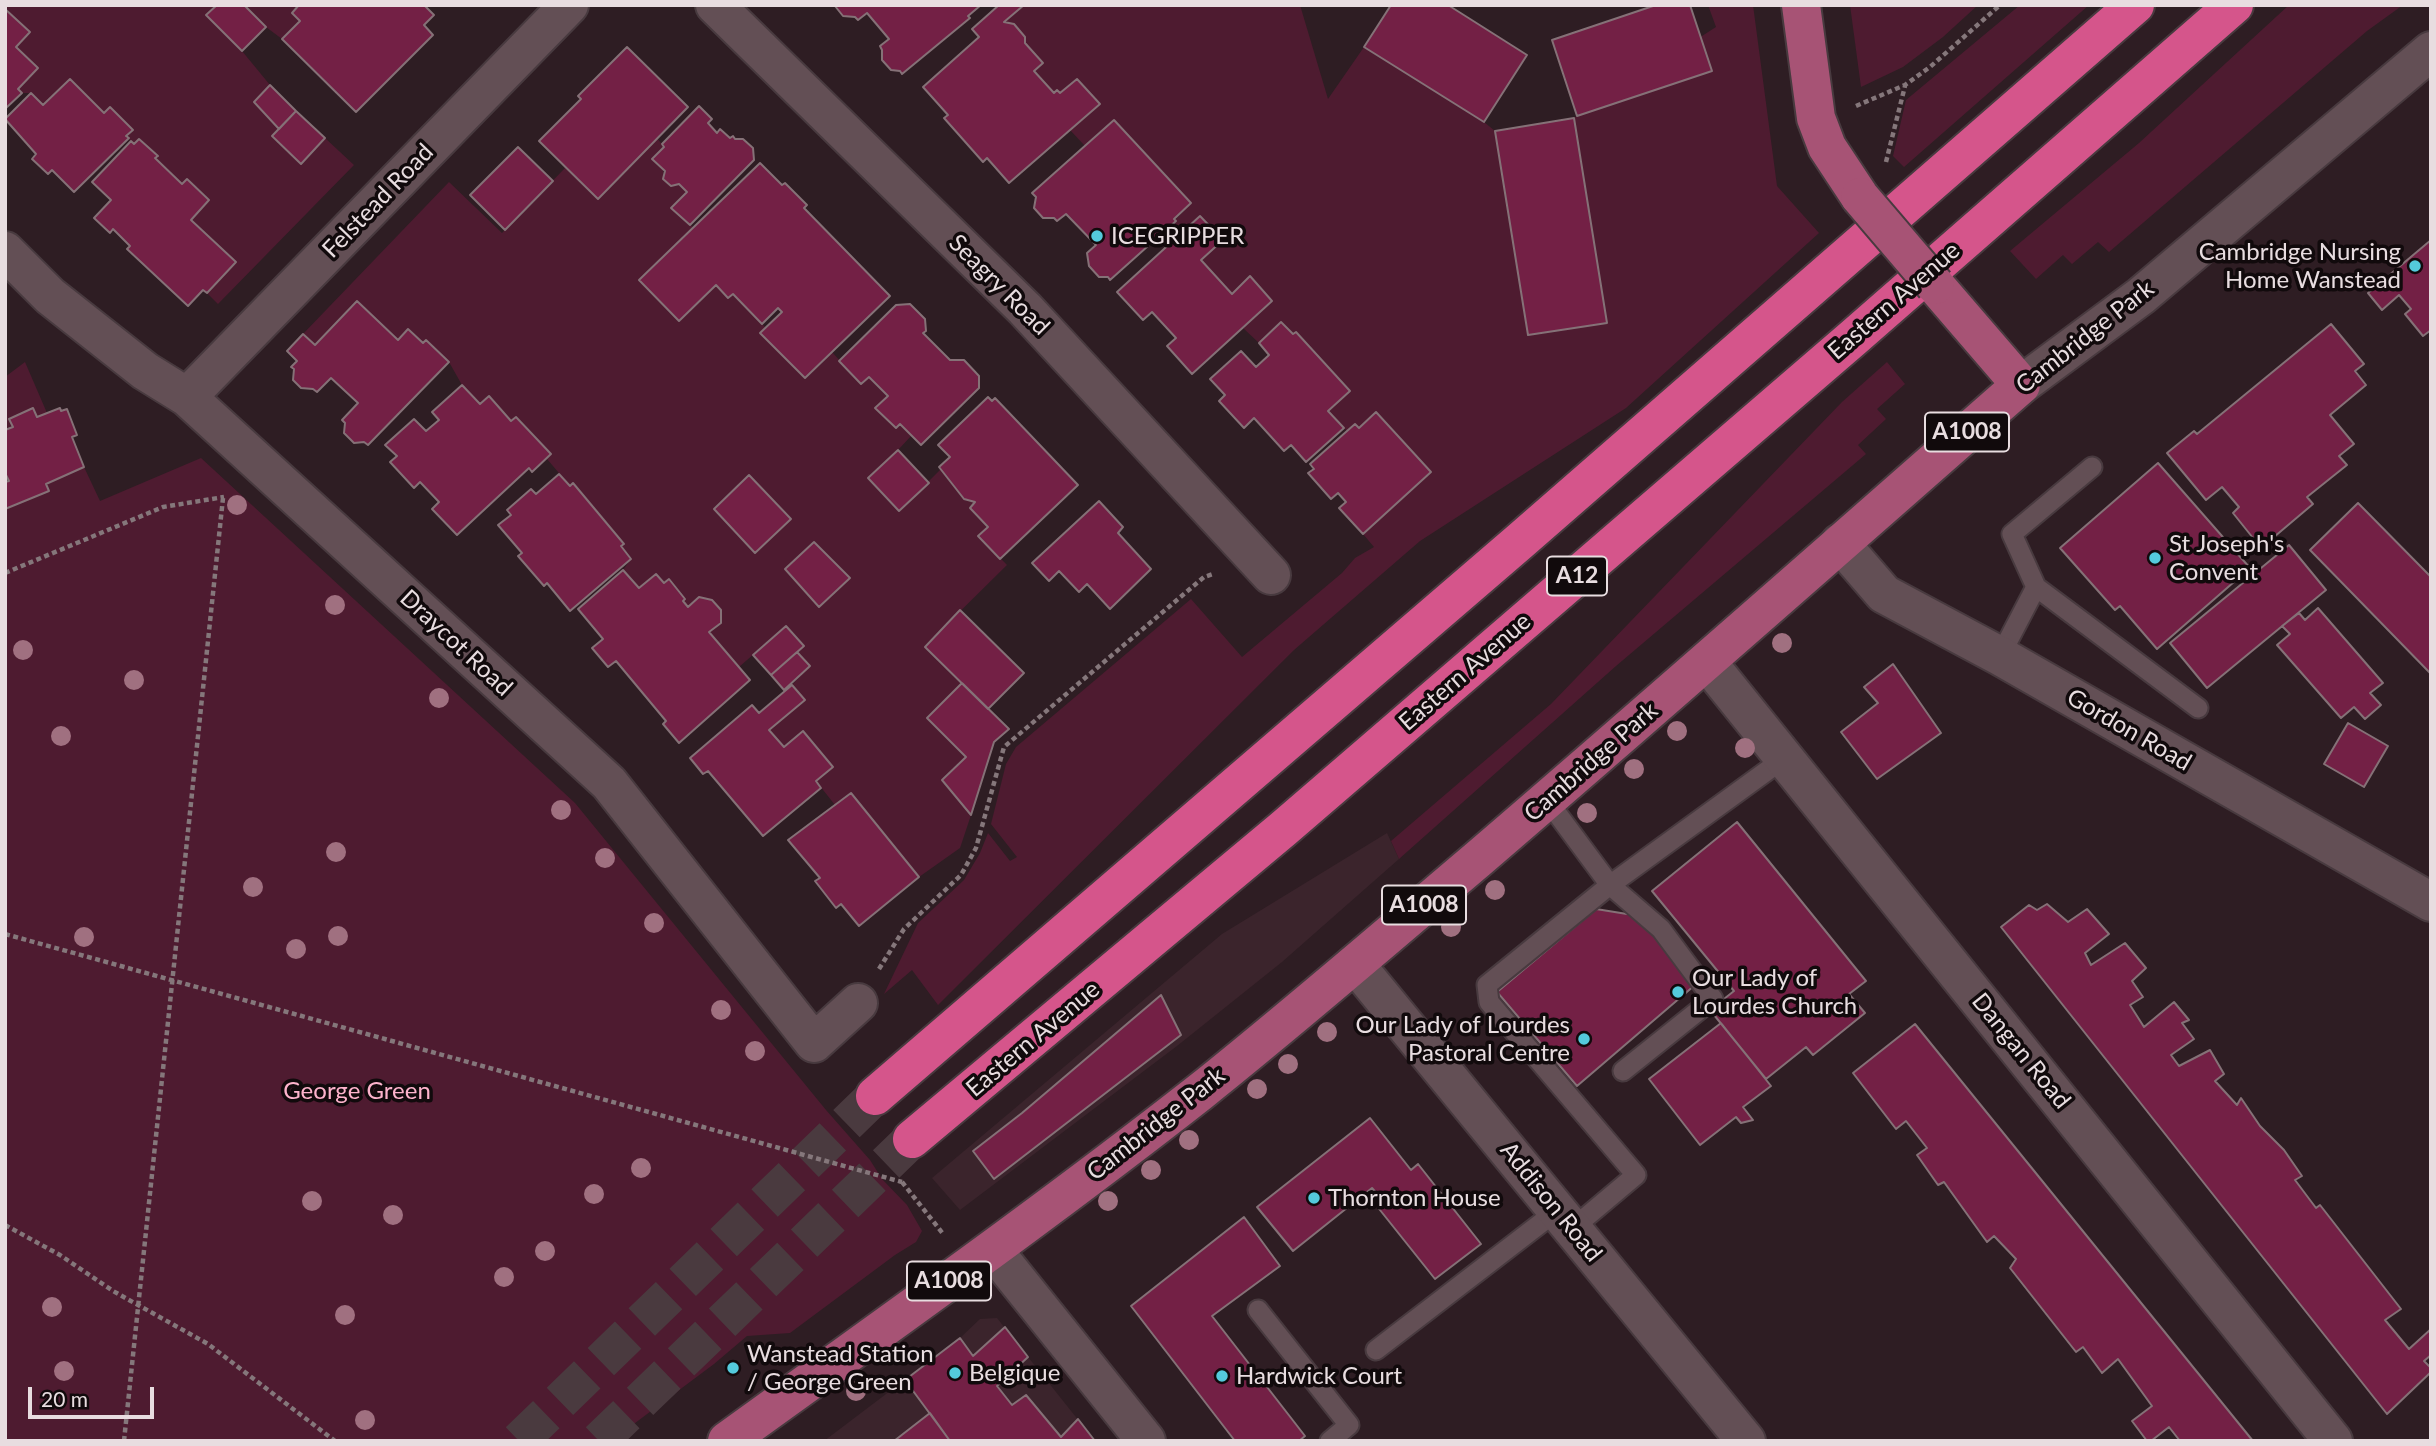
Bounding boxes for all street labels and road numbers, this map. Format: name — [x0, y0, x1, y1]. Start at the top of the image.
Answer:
street label: Felstead Road — [317, 138, 439, 264]
street label: Seagry Road — [943, 229, 1055, 341]
street label: Eastern Avenue — [1822, 236, 1966, 366]
street label: Cambridge Park — [2010, 274, 2160, 400]
road number: A1008 — [1925, 412, 2009, 452]
road number: A12 — [1547, 556, 1607, 596]
street label: Draycot Road — [394, 584, 518, 702]
street label: Eastern Avenue — [1393, 607, 1537, 737]
street label: Gordon Road — [2062, 683, 2196, 777]
street label: Cambridge Park — [1519, 696, 1663, 828]
road number: A1008 — [1382, 885, 1466, 924]
street label: Eastern Avenue — [961, 975, 1105, 1103]
street label: Dangan Road — [1966, 987, 2076, 1115]
street label: Cambridge Park — [1081, 1061, 1231, 1187]
street label: Addison Road — [1494, 1136, 1608, 1268]
road number: A1008 — [907, 1262, 991, 1300]

